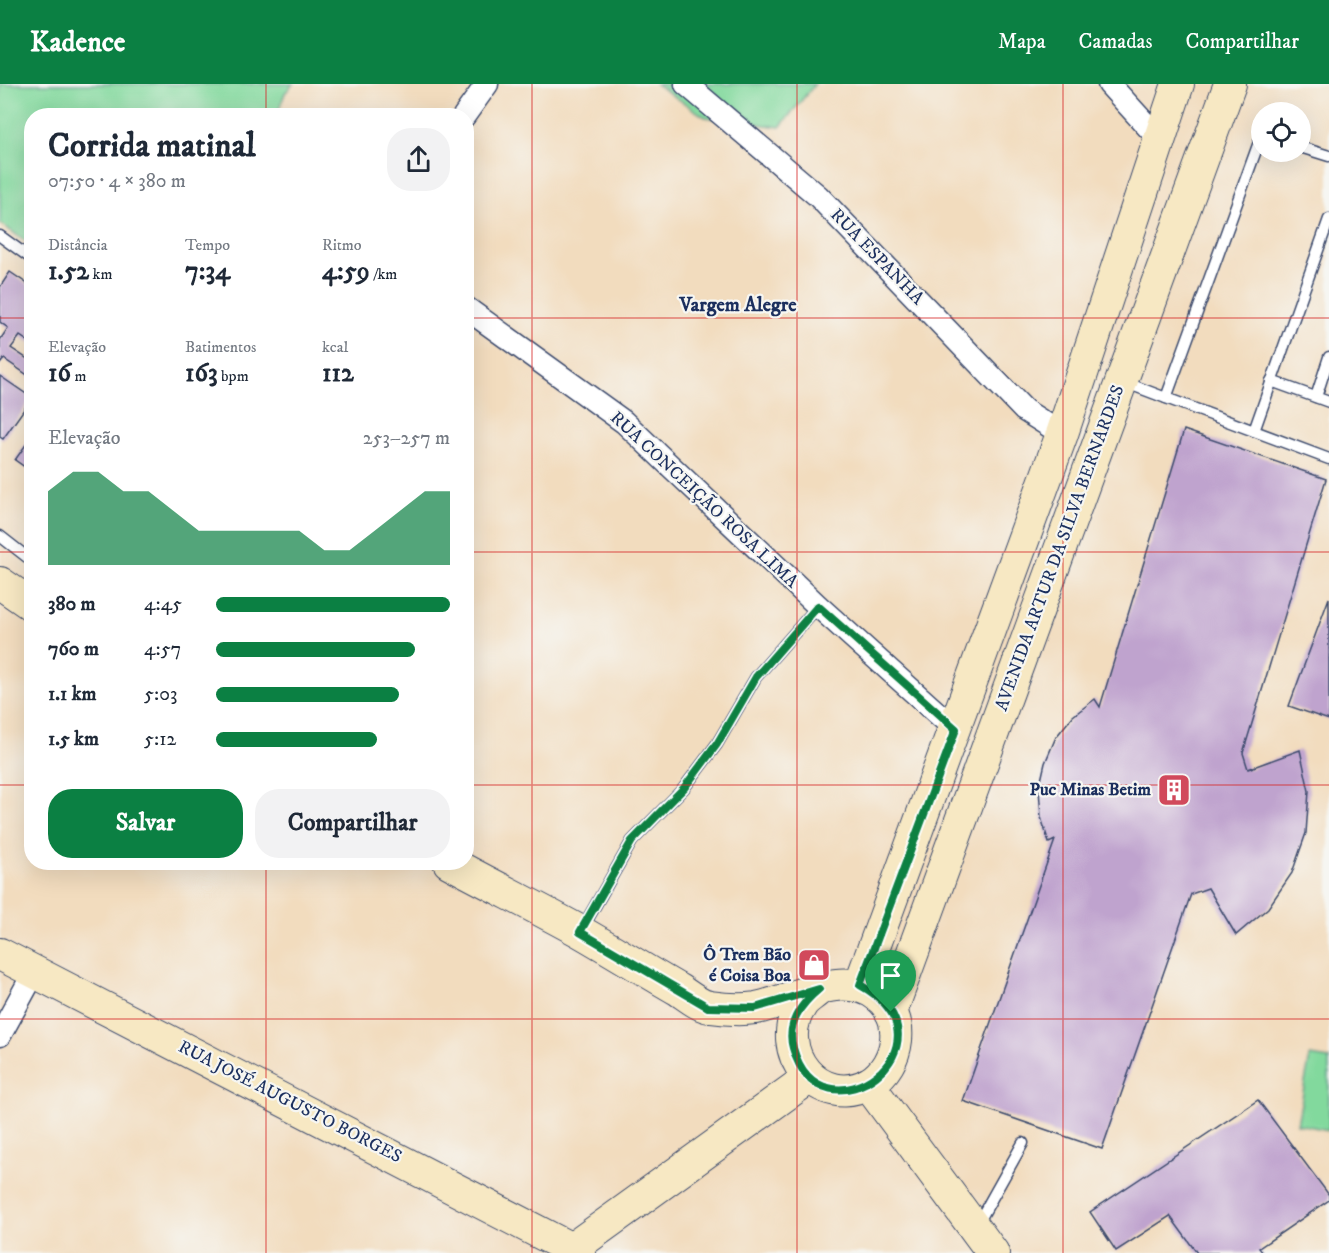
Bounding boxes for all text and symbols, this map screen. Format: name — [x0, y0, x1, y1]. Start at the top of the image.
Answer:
text: Kadence — [30, 25, 125, 60]
text: Mapa — [998, 29, 1046, 55]
text: Camadas — [1079, 29, 1153, 55]
text: Compartilhar — [1186, 29, 1299, 55]
map controls — [1251, 102, 1311, 162]
button: locate — [1251, 102, 1311, 162]
text: Corrida matinal — [48, 126, 256, 167]
button: share — [387, 128, 450, 191]
text: 07:50 · 4 × 380 m — [48, 169, 186, 194]
street label: RUA ESPANHA — [826, 204, 929, 310]
text: Distância — [48, 235, 107, 255]
text: Tempo — [185, 235, 230, 255]
text: Ritmo — [322, 235, 362, 255]
text: 1.52 — [48, 255, 89, 288]
text: 7:34 — [185, 255, 230, 288]
text: 4:59 — [322, 255, 370, 288]
text: km — [89, 264, 113, 284]
text: /km — [370, 264, 397, 284]
district label: Vargem Alegre — [678, 293, 797, 318]
text: Elevação — [48, 337, 106, 357]
text: Batimentos — [185, 337, 256, 357]
text: kcal — [322, 337, 348, 357]
text: 16 — [48, 357, 71, 390]
text: 163 — [185, 357, 218, 390]
text: 112 — [322, 357, 354, 390]
text: m — [71, 366, 86, 386]
text: bpm — [218, 366, 249, 386]
street label: AVENIDA ARTUR DA SILVA BERNARDES — [991, 382, 1129, 714]
street label: RUA CONCEIÇÃO ROSA LIMA — [605, 406, 804, 593]
text: Elevação — [48, 426, 121, 451]
text: 253–257 m — [363, 426, 450, 451]
text: 380 m — [48, 592, 96, 617]
text: 4:45 — [144, 592, 182, 617]
text: 760 m — [48, 637, 99, 662]
text: 4:57 — [144, 637, 181, 662]
text: 1.1 km — [48, 682, 97, 707]
text: 5:03 — [144, 682, 177, 707]
text: 1.5 km — [48, 727, 99, 752]
text: 5:12 — [144, 727, 176, 752]
building icon: Puc Minas Betim — [1156, 772, 1192, 808]
place label: Puc Minas Betim — [1029, 779, 1151, 801]
button: Salvar — [48, 789, 243, 858]
button: Compartilhar — [255, 789, 450, 858]
place label: Ô Trem Bão é Coisa Boa — [703, 943, 791, 987]
shop icon: Ô Trem Bão é Coisa Boa — [796, 947, 832, 983]
pin — [865, 950, 916, 1012]
icon: arrive — [874, 959, 907, 992]
street label: RUA JOSÉ AUGUSTO BORGES — [175, 1036, 405, 1168]

